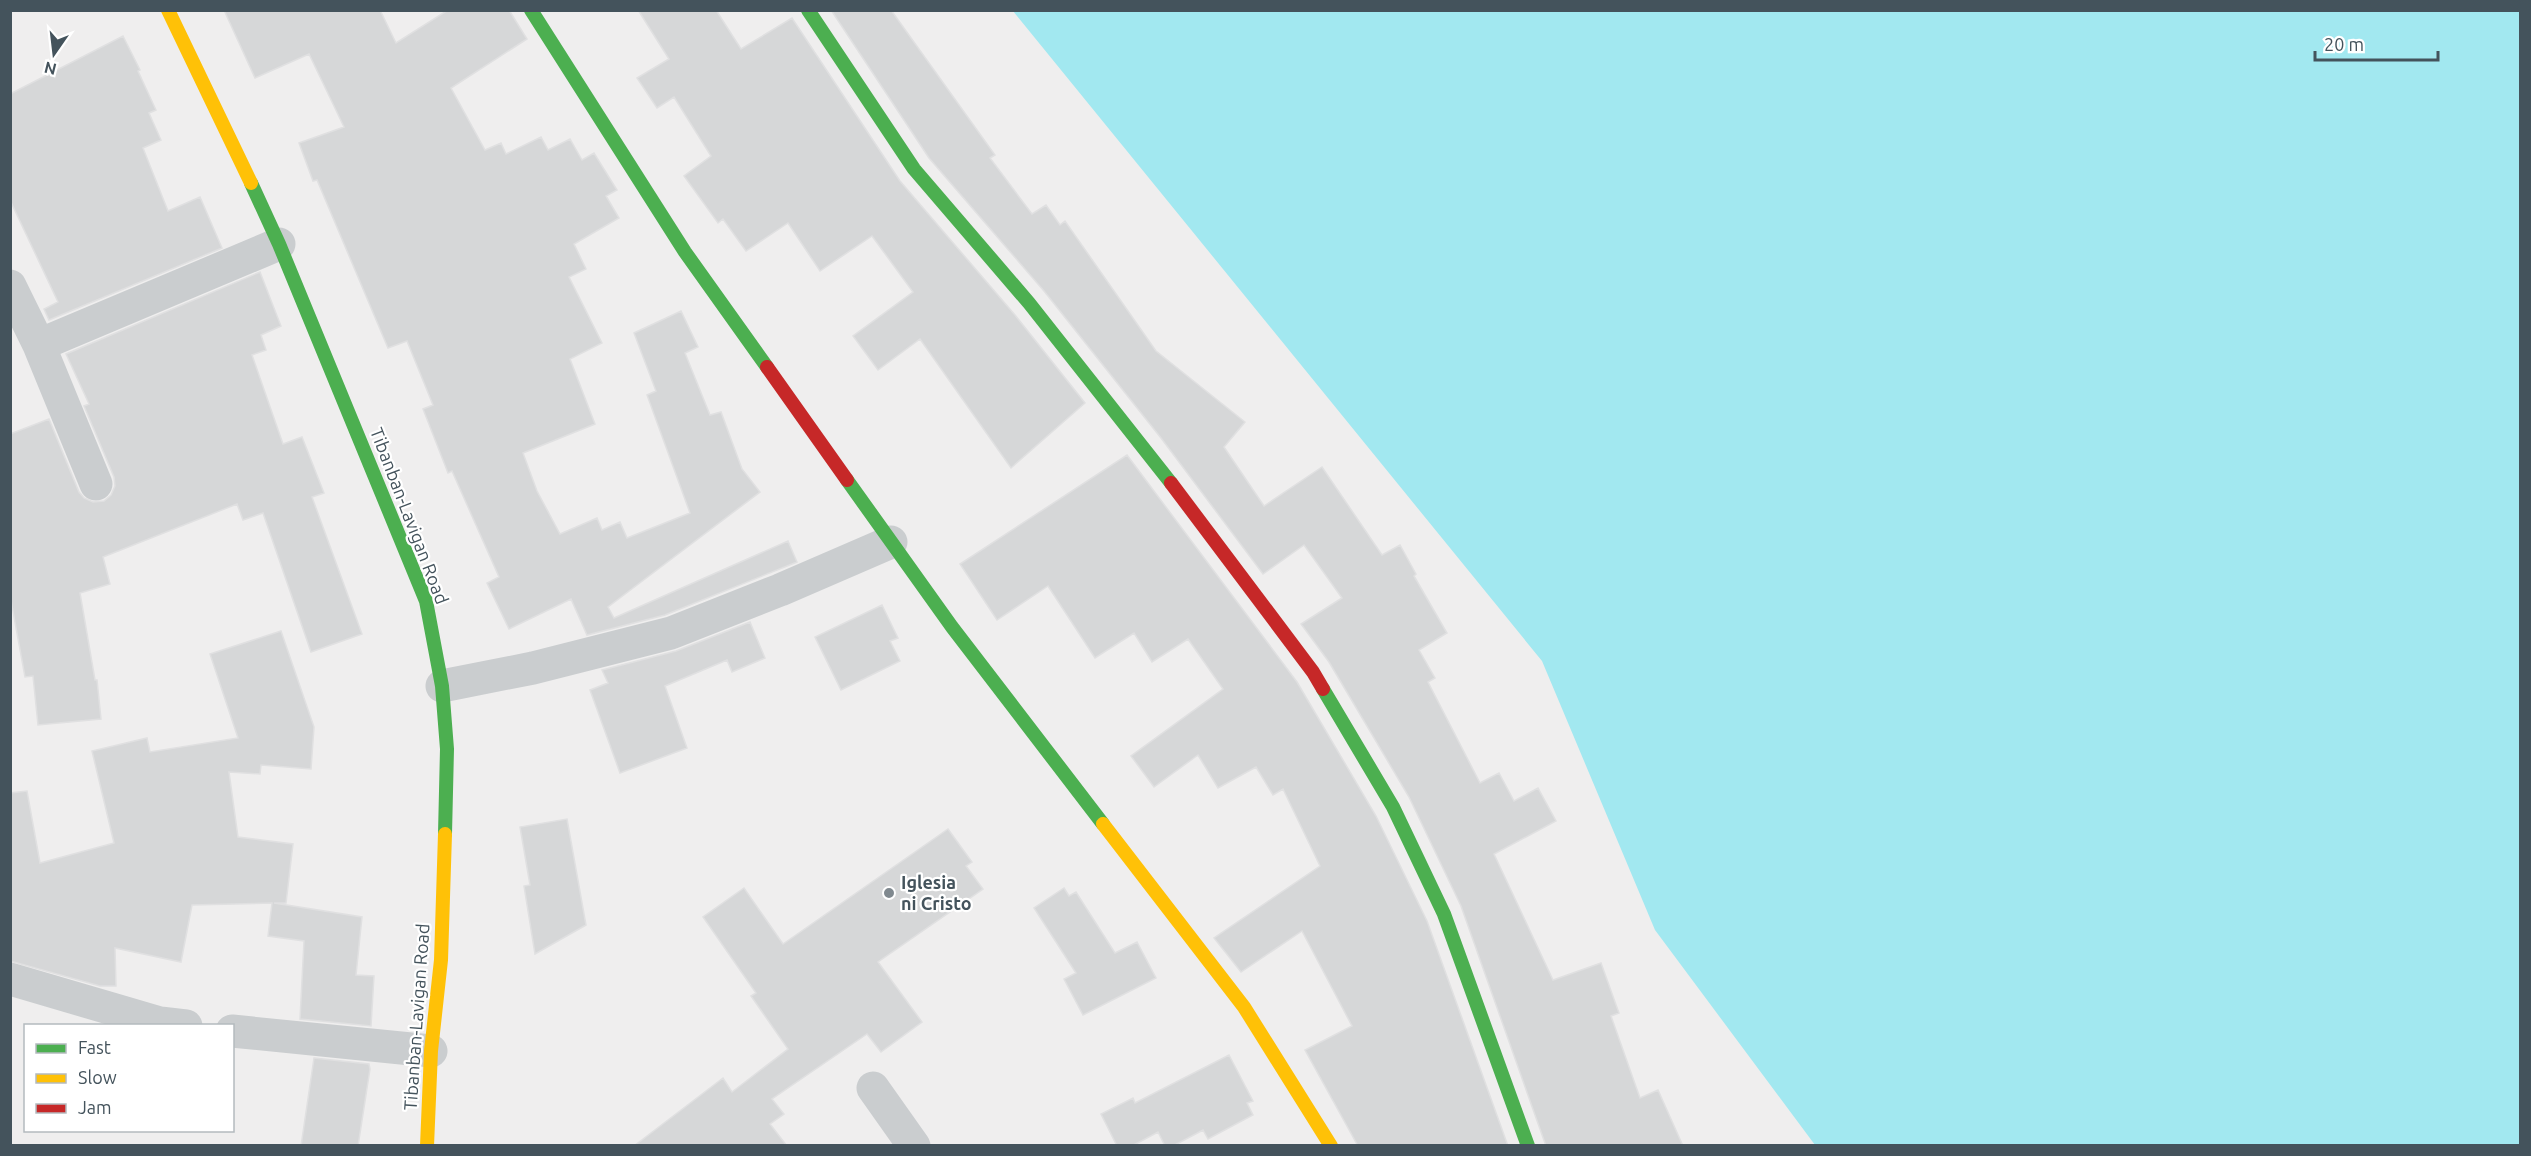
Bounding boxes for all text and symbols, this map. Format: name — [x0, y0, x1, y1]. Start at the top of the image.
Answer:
north arrow — [24, 24, 84, 84]
scale bar — [2315, 24, 2438, 62]
text: 20 m — [2324, 34, 2364, 54]
text: N — [42, 58, 58, 79]
street label: Tibanban-Lavigan Road — [367, 425, 453, 607]
place label: Iglesia ni Cristo — [901, 872, 972, 913]
marker: Iglesia ni Cristo — [882, 886, 896, 900]
street label: Tibanban-Lavigan Road — [399, 923, 433, 1111]
legend — [24, 1024, 234, 1132]
text: Fast — [78, 1037, 111, 1057]
text: Slow — [78, 1067, 117, 1087]
text: Jam — [78, 1097, 112, 1117]

